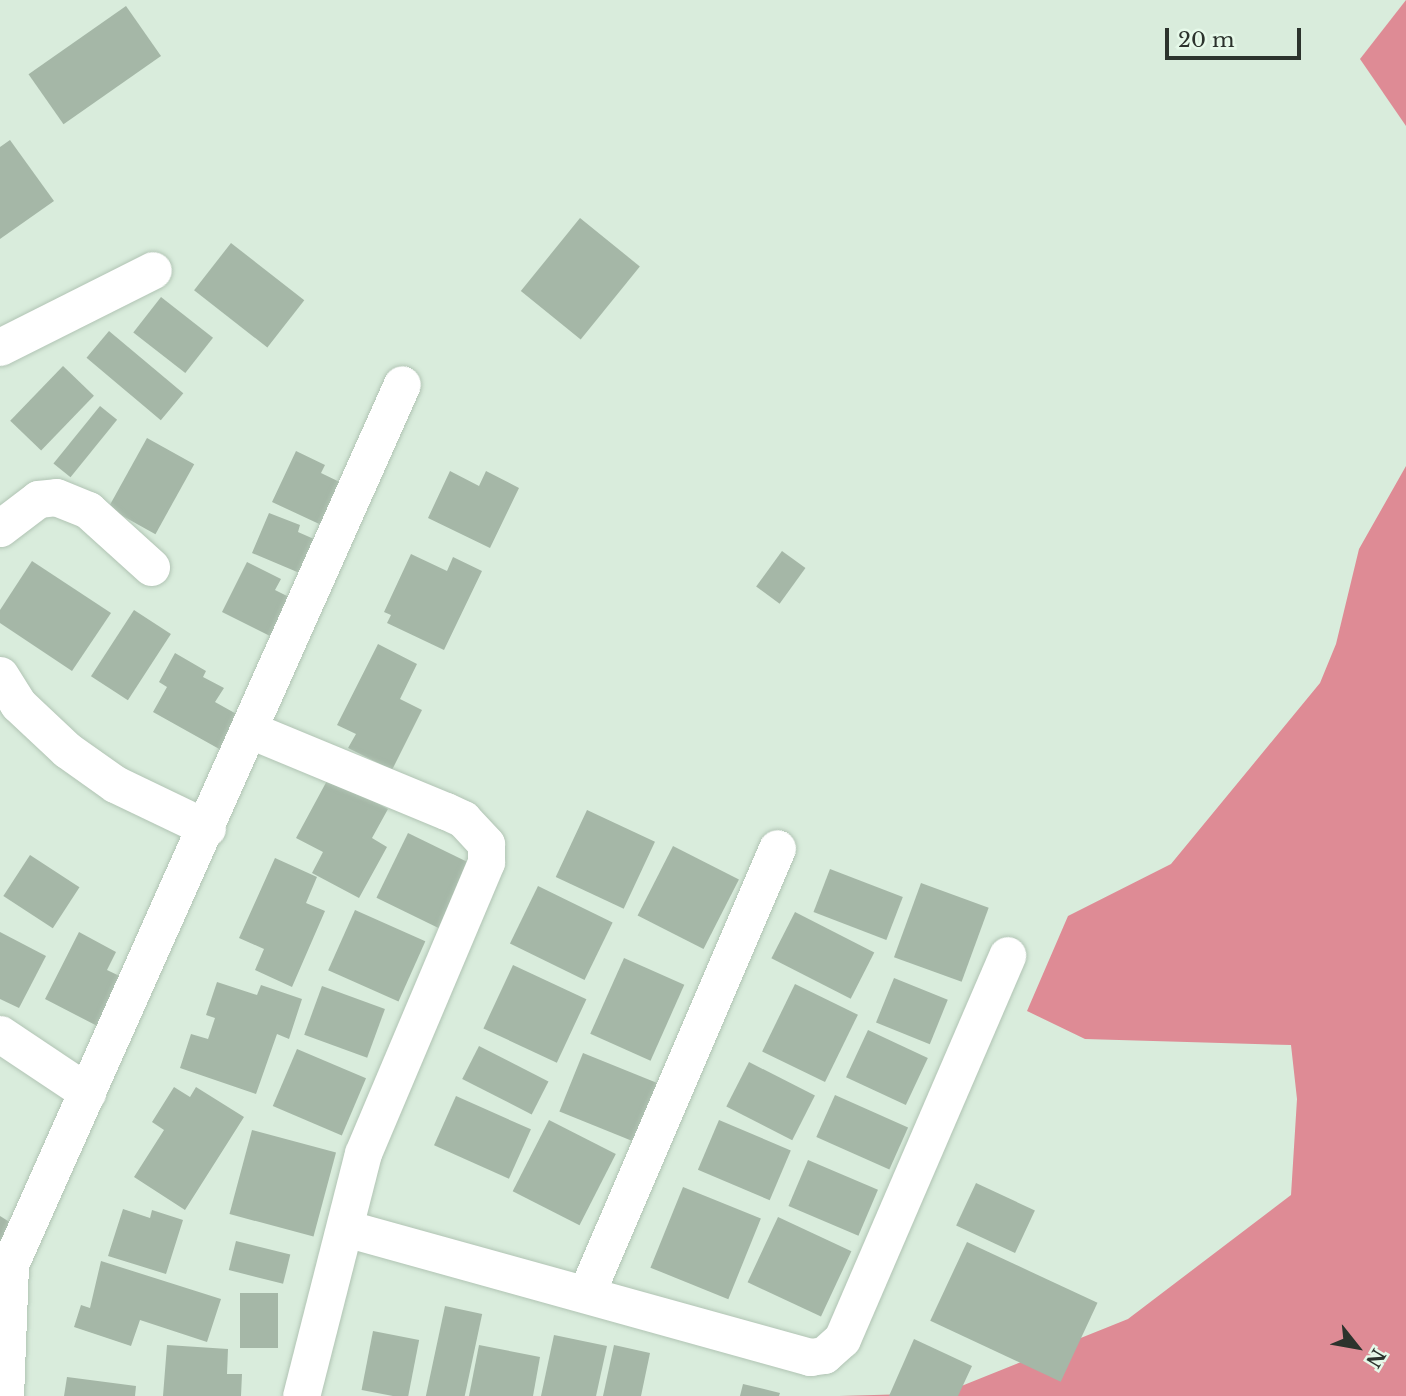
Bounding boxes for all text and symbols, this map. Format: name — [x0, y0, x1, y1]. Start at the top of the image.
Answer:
scale bar — [1168, 14, 1304, 58]
text: 20 m — [1178, 27, 1235, 53]
north arrow — [1322, 1312, 1392, 1382]
text: N — [1361, 1344, 1390, 1372]

